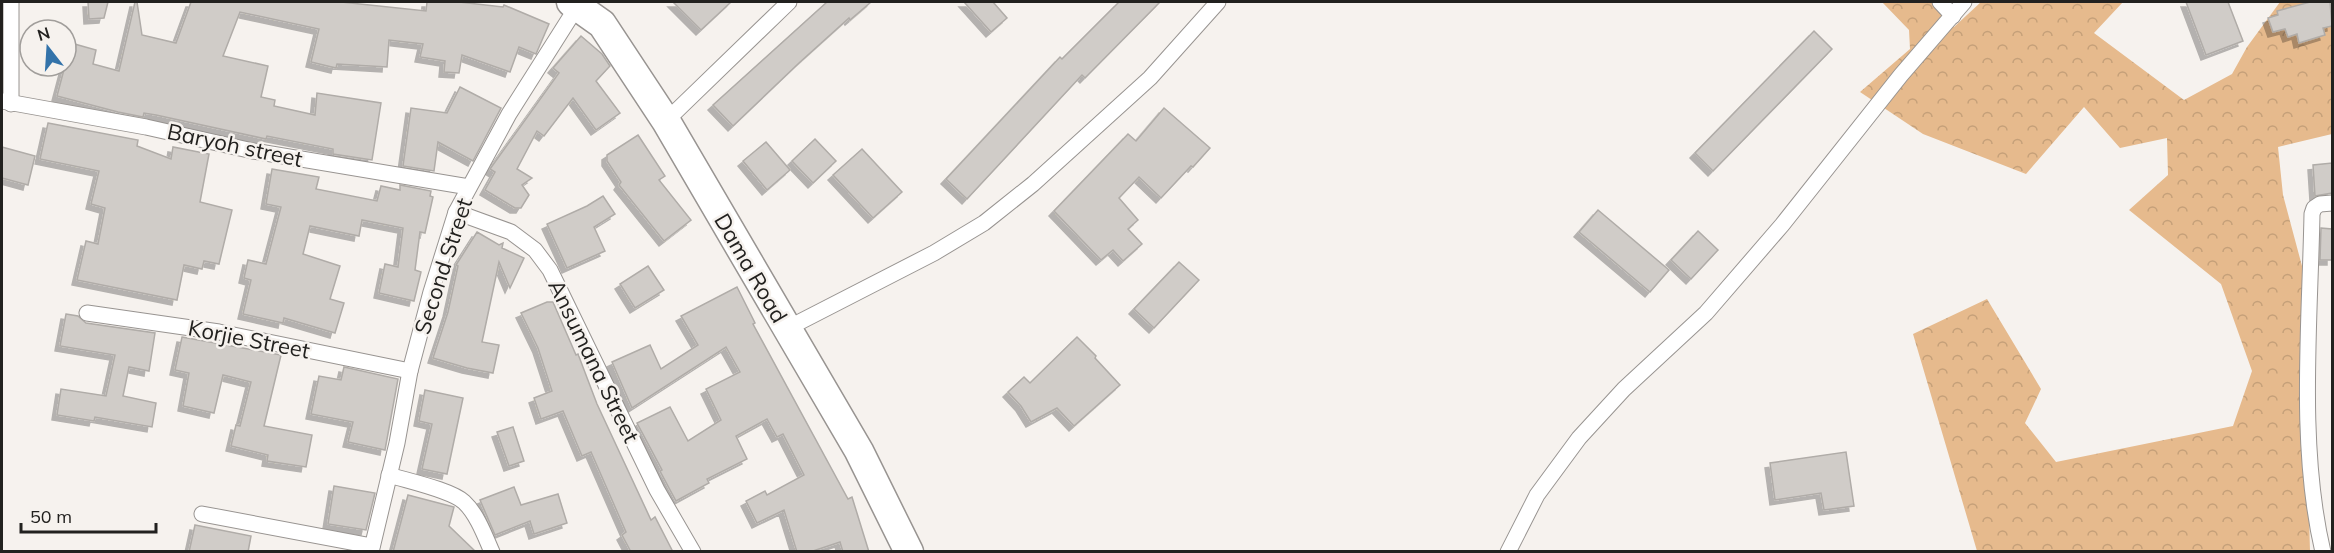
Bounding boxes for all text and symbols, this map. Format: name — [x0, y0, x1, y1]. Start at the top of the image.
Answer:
north arrow — [18, 18, 78, 78]
text: N — [35, 22, 52, 45]
street label: Baryoh street — [165, 117, 305, 173]
street label: Second Street — [408, 194, 478, 338]
street label: Dama Road — [708, 208, 794, 328]
street label: Ansumana Street — [542, 275, 646, 447]
street label: Korjie Street — [186, 313, 312, 365]
scale bar — [21, 496, 156, 534]
text: 50 m — [30, 505, 72, 528]

